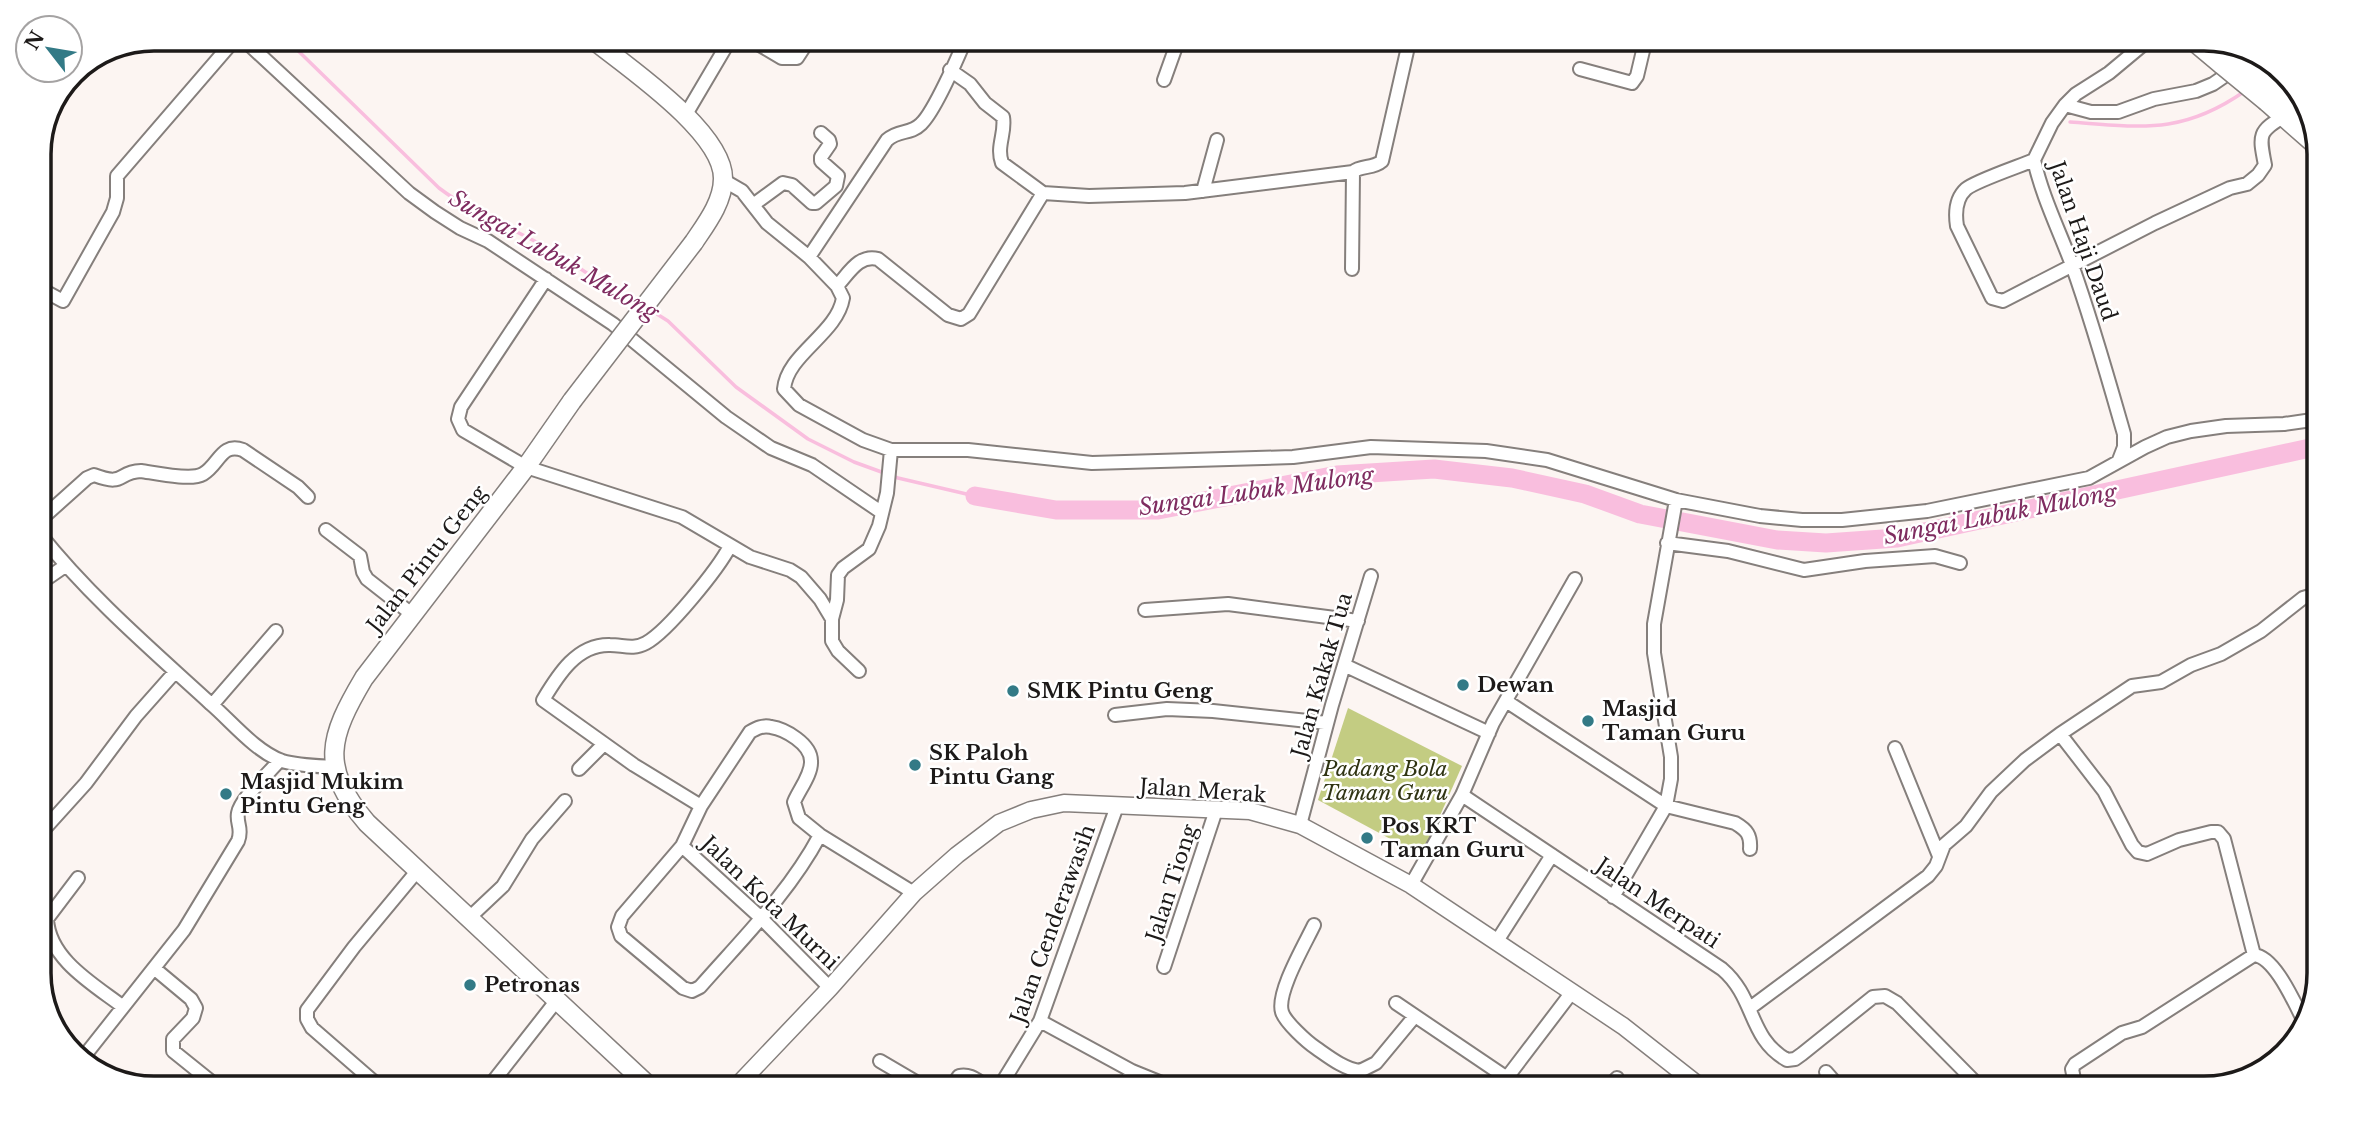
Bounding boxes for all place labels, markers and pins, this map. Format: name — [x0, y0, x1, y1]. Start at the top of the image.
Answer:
place label: Dewan — [1477, 672, 1554, 698]
marker: Dewan — [1455, 677, 1471, 693]
place label: SMK Pintu Geng — [1027, 678, 1214, 704]
marker: SMK Pintu Geng — [1005, 683, 1021, 699]
place label: Masjid Taman Guru — [1602, 696, 1746, 746]
marker: Masjid Taman Guru — [1580, 713, 1596, 729]
place label: SK Paloh Pintu Gang — [929, 740, 1055, 790]
marker: SK Paloh Pintu Gang — [907, 757, 923, 773]
place label: Masjid Mukim Pintu Geng — [240, 769, 404, 819]
marker: Masjid Mukim Pintu Geng — [218, 786, 234, 802]
place label: Pos KRT Taman Guru — [1381, 813, 1525, 863]
marker: Pos KRT Taman Guru — [1359, 830, 1375, 846]
place label: Petronas — [484, 972, 580, 998]
marker: Petronas — [462, 977, 478, 993]

